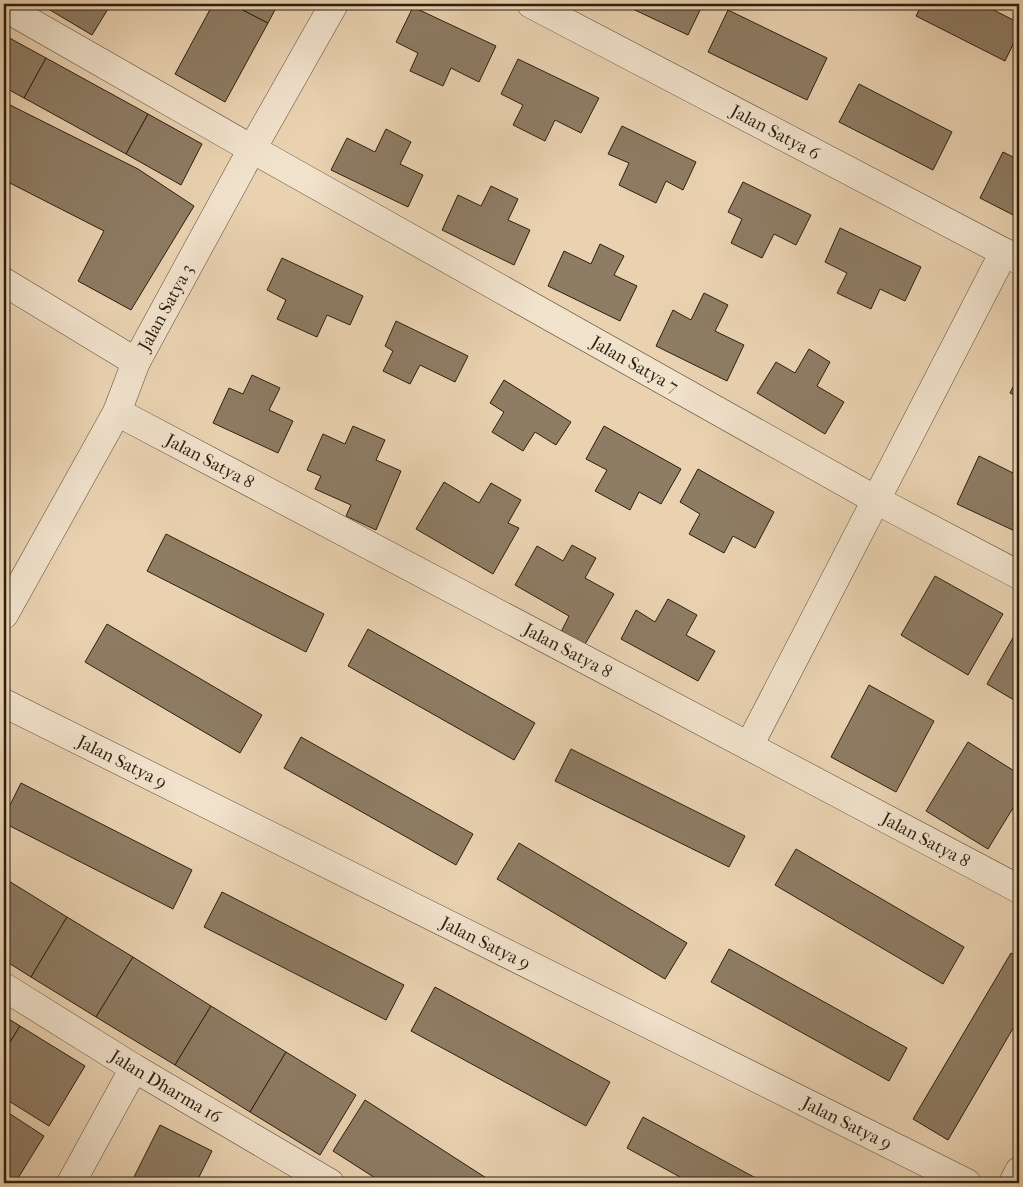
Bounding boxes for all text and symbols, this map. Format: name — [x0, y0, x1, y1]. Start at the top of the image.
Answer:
street label: Jalan Satya 6 — [725, 99, 824, 164]
street label: Jalan Satya 3 — [133, 260, 198, 356]
street label: Jalan Satya 7 — [586, 331, 682, 397]
street label: Jalan Satya 8 — [160, 428, 258, 493]
street label: Jalan Satya 8 — [518, 618, 616, 682]
street label: Jalan Satya 9 — [72, 730, 170, 793]
street label: Jalan Satya 8 — [876, 807, 974, 872]
street label: Jalan Satya 9 — [435, 911, 534, 974]
street label: Jalan Dharma 16 — [105, 1044, 225, 1128]
street label: Jalan Satya 9 — [797, 1091, 895, 1154]

